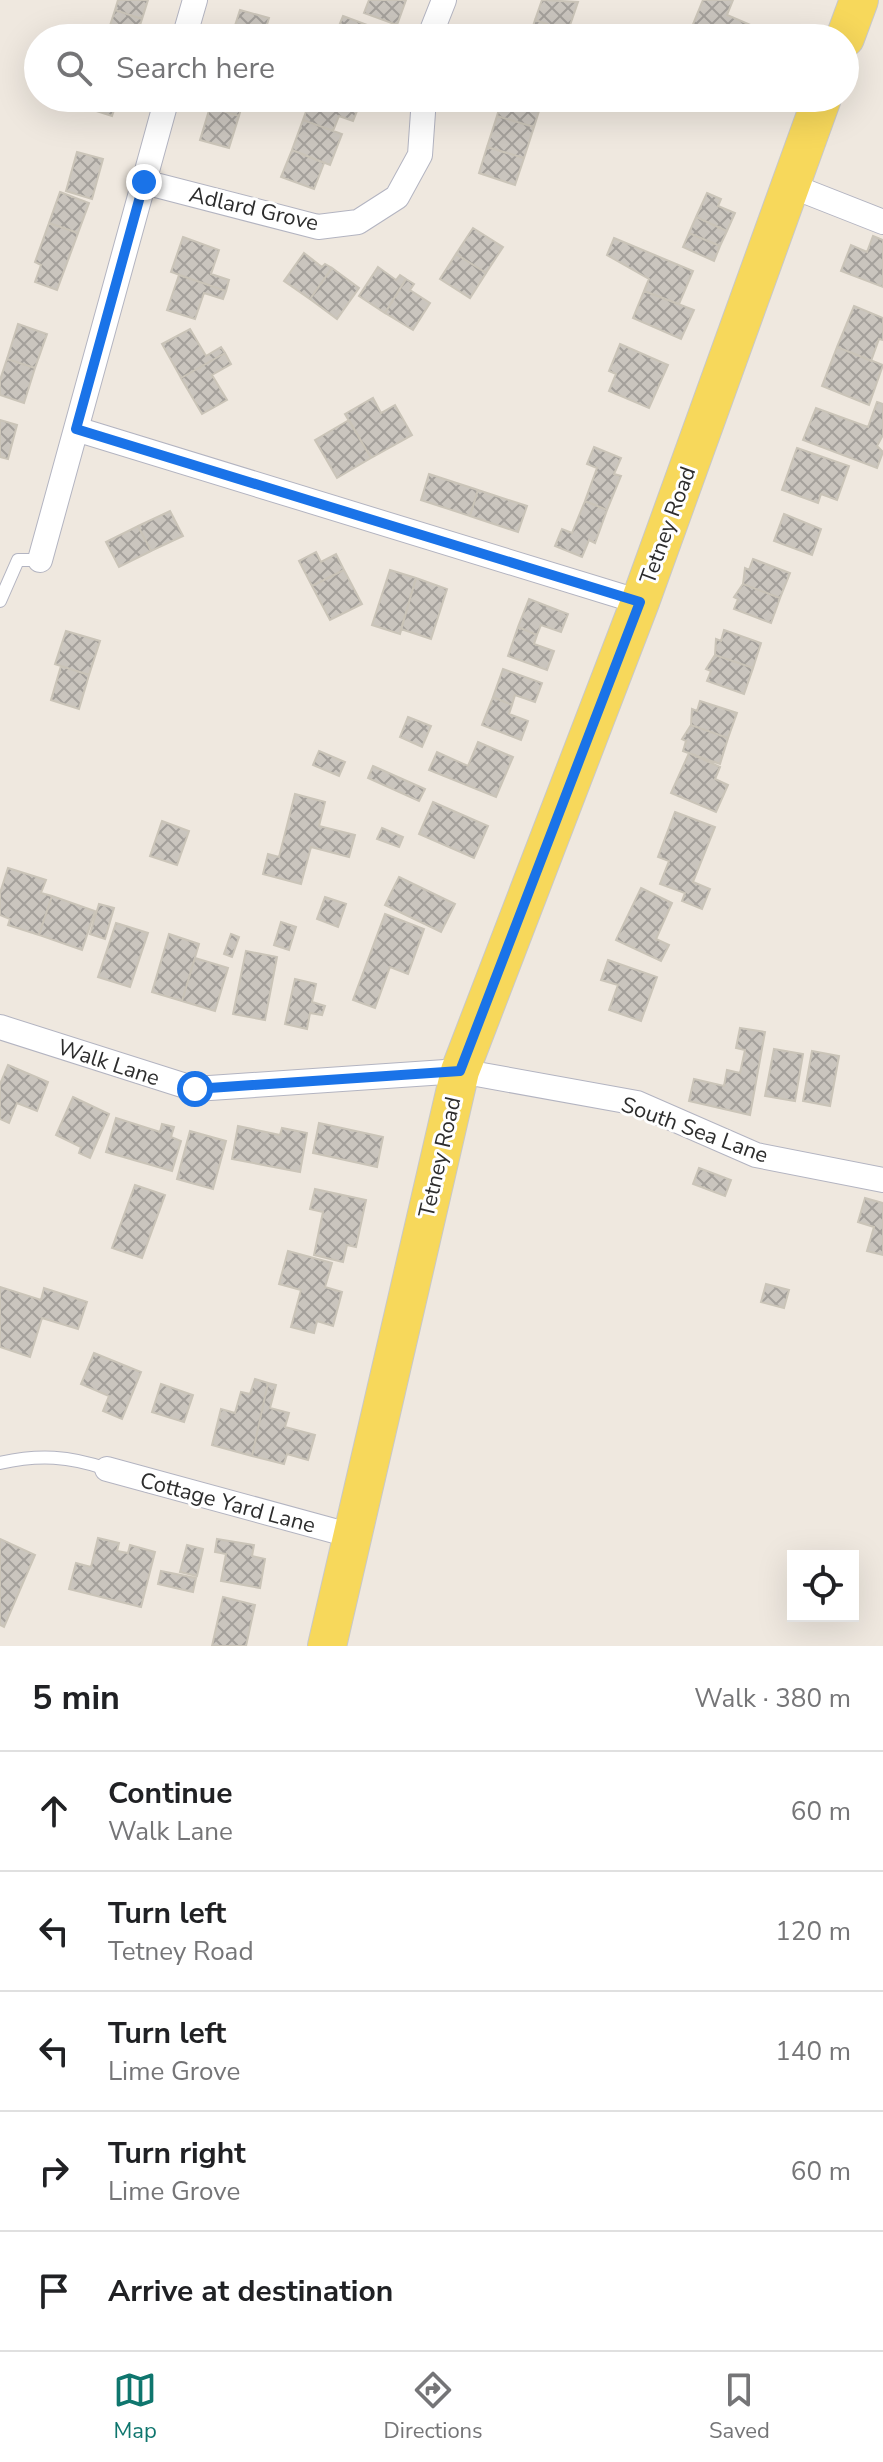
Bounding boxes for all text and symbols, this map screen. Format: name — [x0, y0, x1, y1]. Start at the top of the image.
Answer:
search box — [24, 24, 859, 112]
icon: search — [52, 46, 96, 90]
text: Search here — [116, 48, 275, 89]
route end — [126, 164, 162, 200]
street label: Adlard Grove — [186, 180, 321, 238]
street label: Tetney Road — [633, 462, 703, 588]
street label: Walk Lane — [54, 1032, 164, 1094]
route start — [177, 1071, 213, 1107]
street label: South Sea Lane — [617, 1089, 772, 1170]
street label: Tetney Road — [412, 1094, 468, 1221]
street label: Cottage Yard Lane — [137, 1465, 319, 1541]
map controls — [787, 1550, 859, 1622]
button: locate — [787, 1550, 859, 1622]
text: 5 min — [32, 1675, 120, 1721]
text: Walk · 380 m — [694, 1681, 851, 1716]
text: Continue — [108, 1773, 233, 1814]
icon: ahead — [32, 1789, 76, 1833]
text: 60 m — [791, 1794, 851, 1829]
text: Walk Lane — [108, 1814, 233, 1849]
text: Turn left — [108, 1893, 226, 1934]
icon: left — [32, 1909, 76, 1953]
text: 120 m — [775, 1914, 851, 1949]
text: Tetney Road — [108, 1934, 254, 1969]
text: Turn left — [108, 2013, 226, 2054]
icon: left — [32, 2029, 76, 2073]
text: 140 m — [775, 2034, 851, 2069]
text: Lime Grove — [108, 2054, 240, 2089]
text: Turn right — [108, 2133, 246, 2174]
icon: right — [32, 2149, 76, 2193]
text: 60 m — [791, 2154, 851, 2189]
text: Lime Grove — [108, 2174, 240, 2209]
icon: arrive — [32, 2269, 76, 2313]
text: Arrive at destination — [108, 2271, 393, 2312]
tab: Map — [113, 2368, 157, 2446]
tab: Directions — [384, 2368, 483, 2446]
tab: Saved — [709, 2368, 770, 2446]

